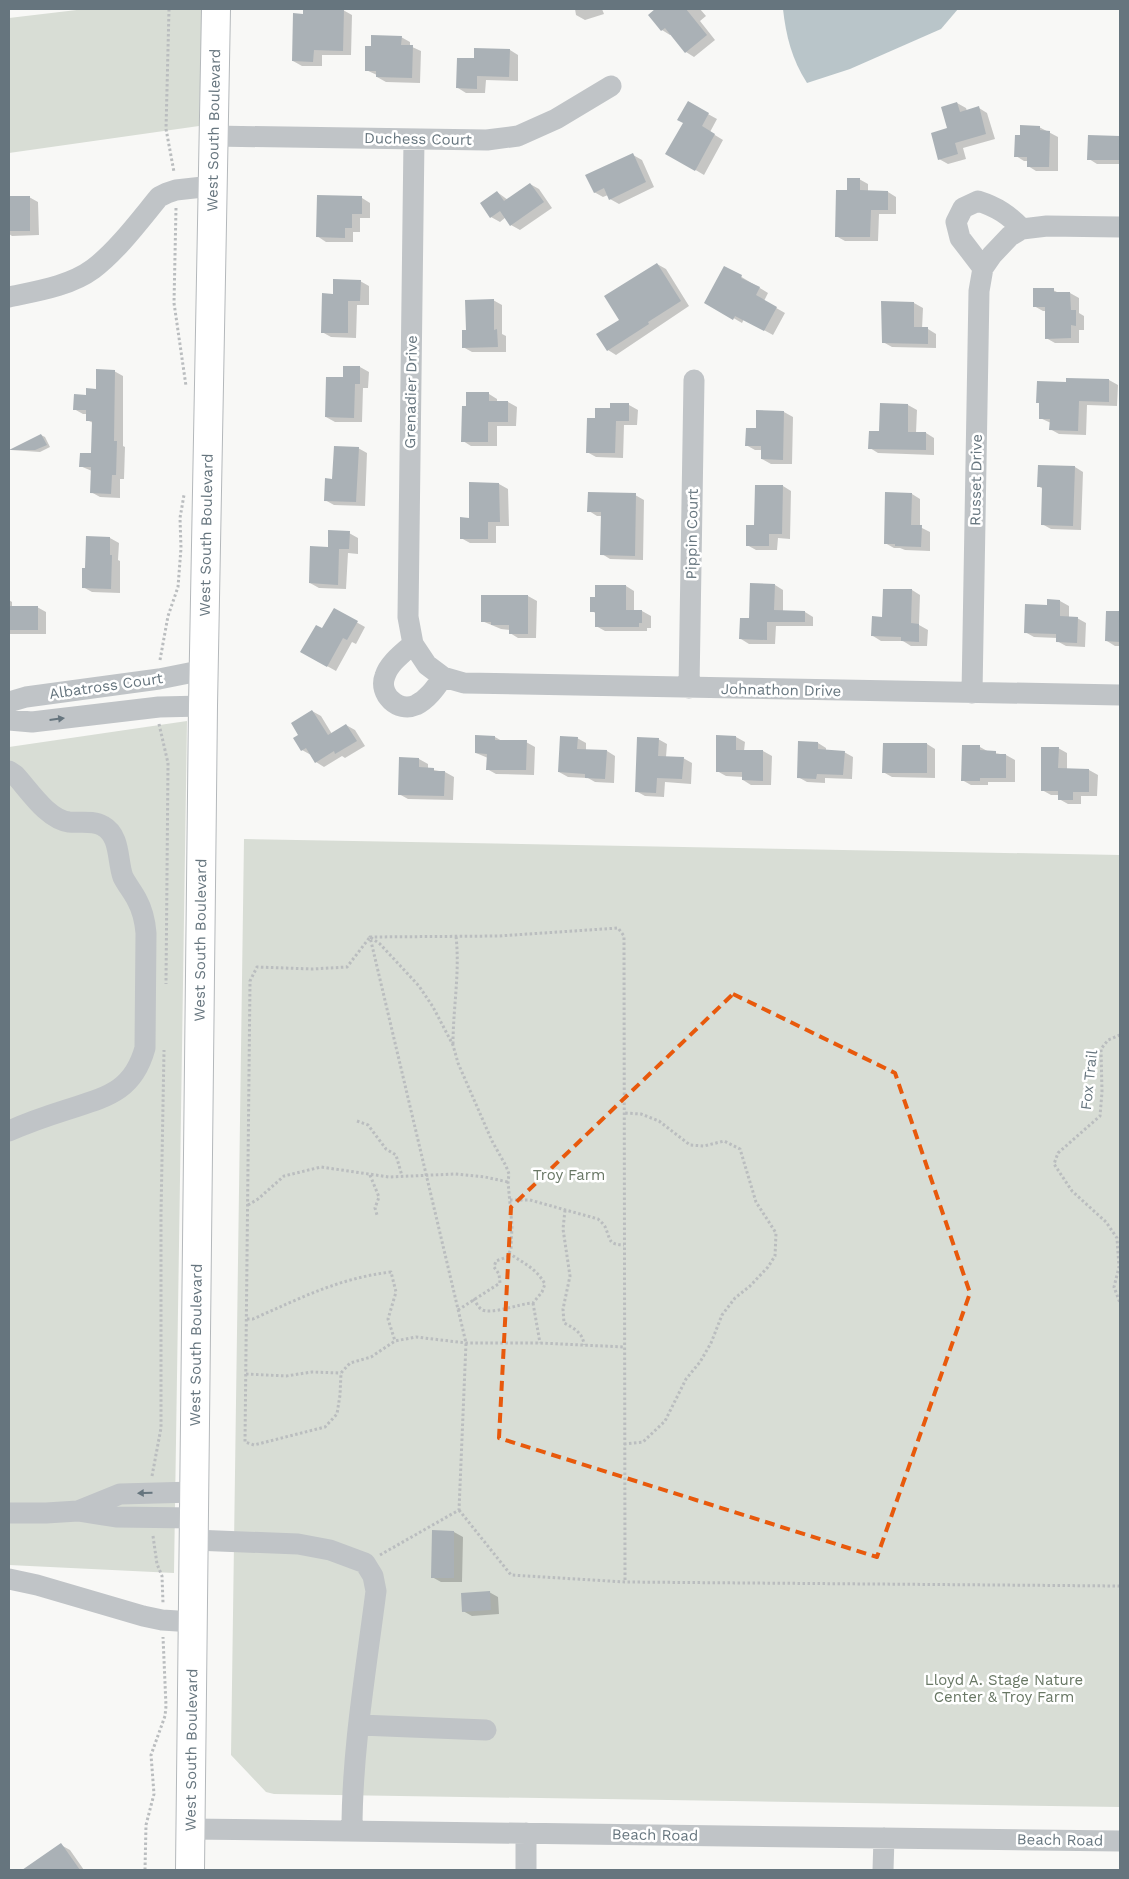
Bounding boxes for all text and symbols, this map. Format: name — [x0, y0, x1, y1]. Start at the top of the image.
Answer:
street label: West South Boulevard — [203, 48, 224, 212]
street label: Duchess Court — [364, 129, 473, 149]
street label: Grenadier Drive — [401, 335, 421, 449]
street label: Russet Drive — [966, 434, 986, 526]
street label: West South Boulevard — [196, 453, 217, 617]
street label: Pippin Court — [682, 488, 702, 580]
street label: Albatross Court — [48, 669, 165, 703]
street label: Johnathon Drive — [721, 680, 841, 700]
one-way arrow — [50, 715, 66, 723]
street label: West South Boulevard — [190, 858, 210, 1022]
street label: Fox Trail — [1077, 1049, 1101, 1111]
park label: Troy Farm — [533, 1166, 605, 1184]
street label: West South Boulevard — [186, 1263, 206, 1427]
one-way arrow — [137, 1489, 153, 1497]
street label: West South Boulevard — [181, 1668, 201, 1832]
park label: Lloyd A. Stage Nature Center & Troy Farm — [925, 1671, 1083, 1706]
street label: Beach Road — [612, 1825, 698, 1845]
street label: Beach Road — [1017, 1830, 1103, 1850]

